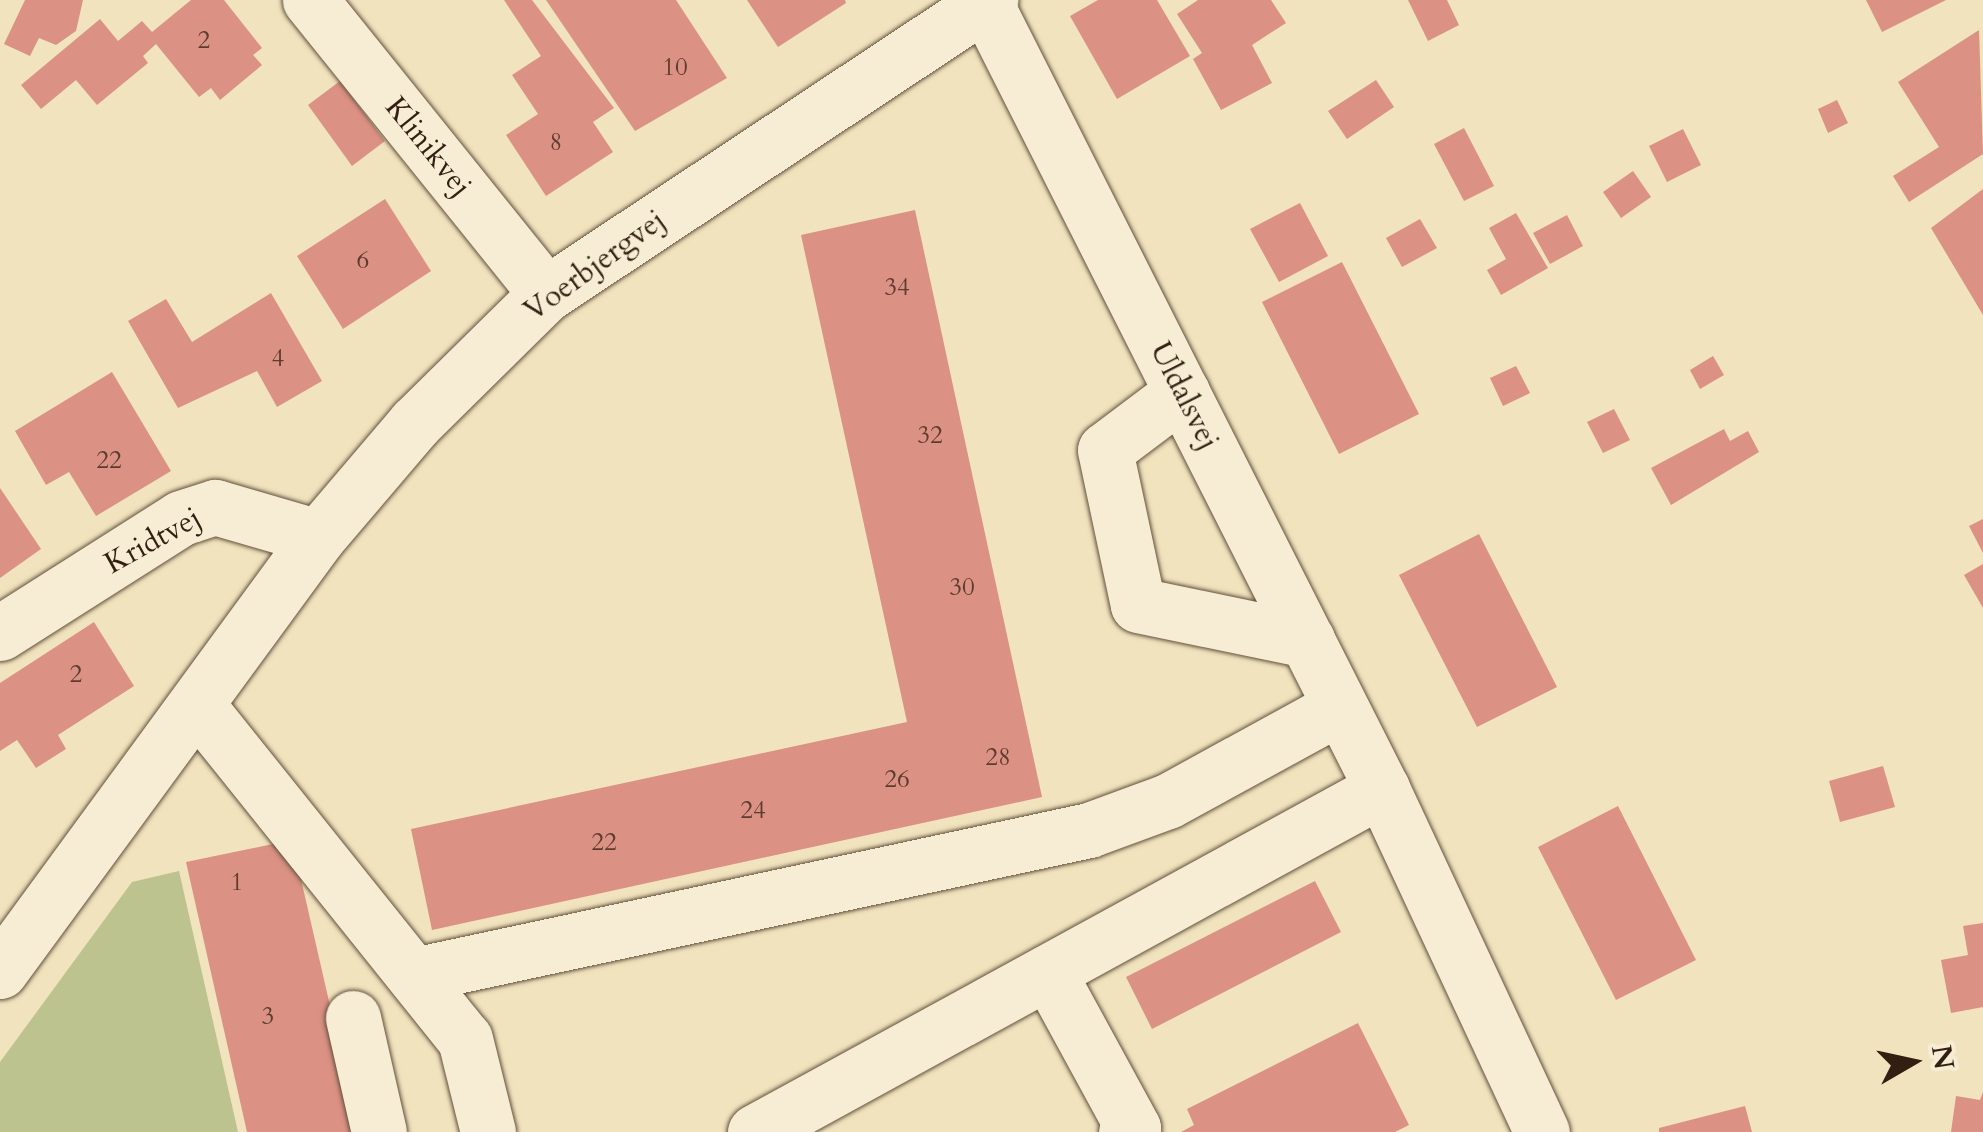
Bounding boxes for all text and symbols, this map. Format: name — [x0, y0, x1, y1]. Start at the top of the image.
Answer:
house number: 2 — [198, 25, 210, 55]
house number: 10 — [662, 52, 688, 82]
street label: Klinikvej — [377, 90, 479, 204]
house number: 8 — [550, 127, 562, 157]
street label: Voerbjergvej — [517, 203, 673, 329]
house number: 6 — [357, 245, 369, 275]
house number: 34 — [884, 272, 910, 302]
street label: Uldalsvej — [1142, 336, 1226, 456]
house number: 4 — [272, 343, 284, 373]
house number: 32 — [917, 420, 943, 450]
house number: 22 — [96, 445, 122, 475]
street label: Kridtvej — [99, 500, 207, 582]
house number: 30 — [949, 572, 975, 602]
house number: 2 — [70, 659, 82, 689]
house number: 28 — [985, 742, 1011, 772]
house number: 26 — [884, 764, 910, 794]
house number: 24 — [740, 795, 766, 825]
house number: 22 — [591, 827, 617, 857]
house number: 1 — [231, 867, 243, 897]
house number: 3 — [262, 1001, 274, 1031]
north arrow — [1863, 1012, 1963, 1112]
text: N — [1922, 1042, 1963, 1072]

